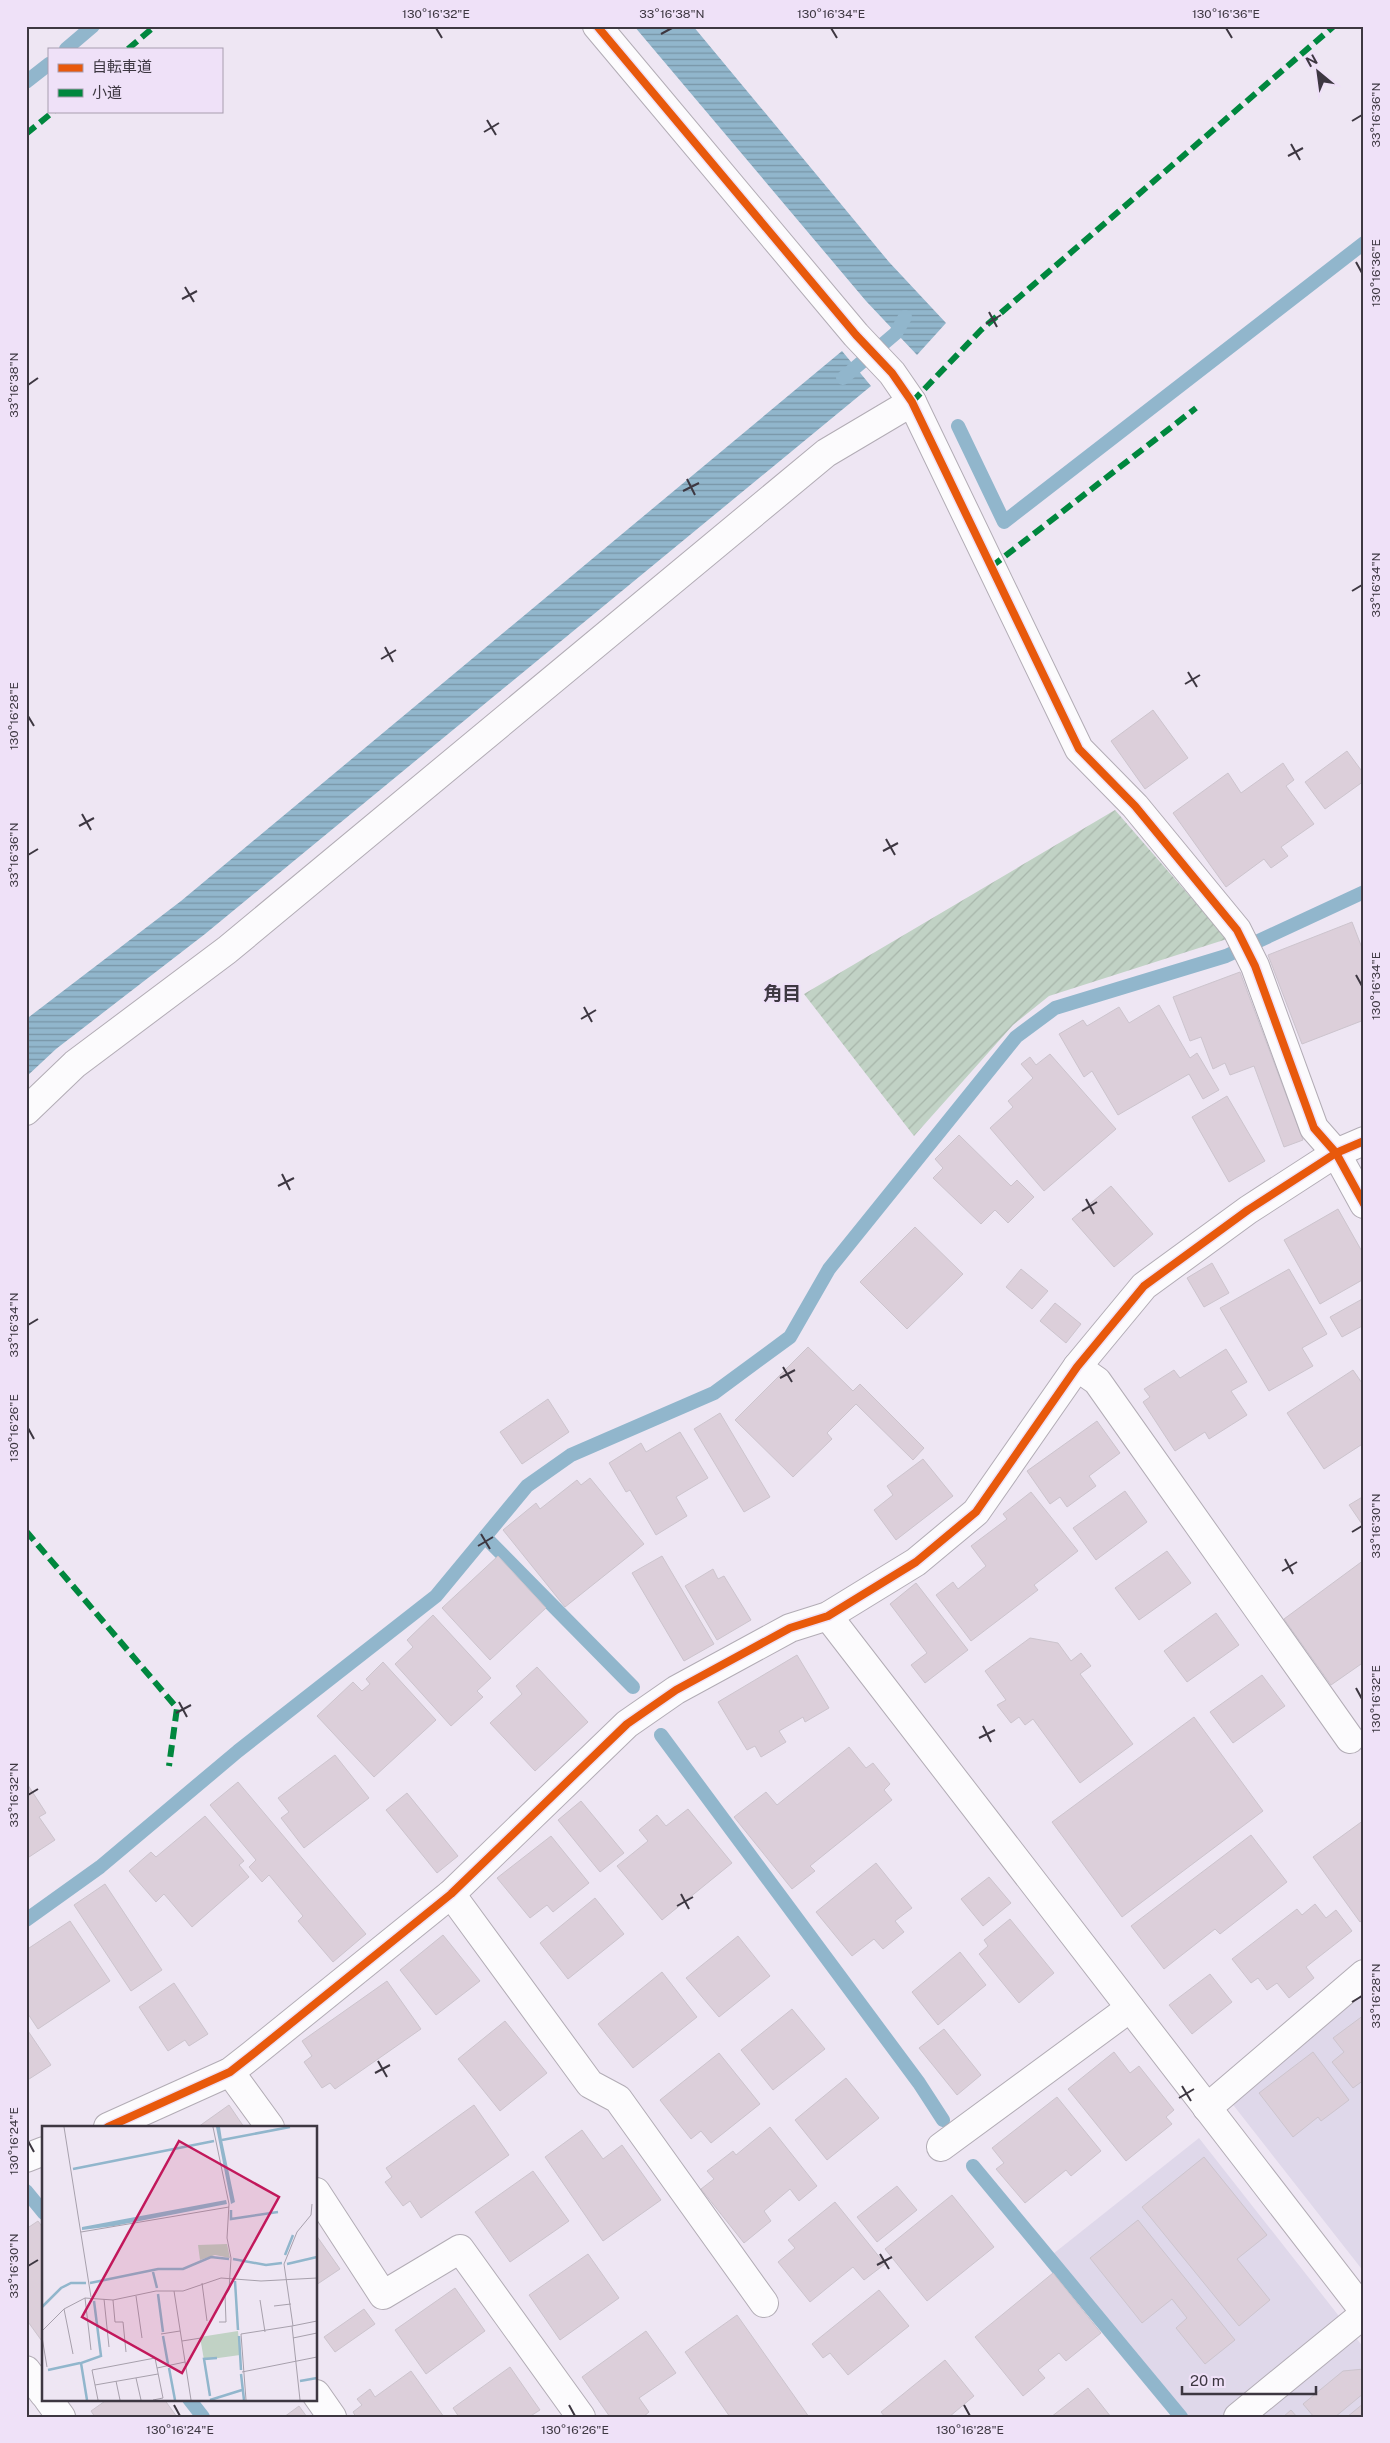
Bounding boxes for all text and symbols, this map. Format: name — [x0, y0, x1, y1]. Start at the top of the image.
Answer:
text: 130°16'32"E — [402, 7, 470, 21]
text: 33°16'38"N — [639, 7, 705, 21]
text: 130°16'34"E — [797, 7, 865, 21]
text: 130°16'36"E — [1192, 7, 1260, 21]
legend — [48, 48, 222, 112]
north arrow — [1292, 48, 1342, 98]
text: N — [1303, 51, 1320, 70]
text: 自転車道 — [92, 58, 152, 75]
text: 33°16'36"N — [1369, 82, 1383, 148]
text: 小道 — [92, 84, 122, 101]
text: 130°16'36"E — [1369, 239, 1383, 307]
text: 33°16'38"N — [7, 352, 21, 418]
text: 33°16'34"N — [1369, 552, 1383, 618]
text: 130°16'28"E — [7, 682, 21, 750]
text: 33°16'36"N — [7, 822, 21, 888]
text: 130°16'34"E — [1369, 952, 1383, 1020]
district label: 角目 — [763, 982, 801, 1004]
text: 33°16'34"N — [7, 1292, 21, 1358]
text: 130°16'26"E — [7, 1394, 21, 1462]
text: 33°16'30"N — [1369, 1494, 1383, 1558]
text: 130°16'32"E — [1369, 1665, 1383, 1733]
text: 33°16'32"N — [7, 1763, 21, 1827]
text: 33°16'28"N — [1369, 1963, 1383, 2029]
text: 130°16'24"E — [7, 2107, 21, 2175]
inset map — [42, 2126, 318, 2400]
text: 33°16'30"N — [7, 2234, 21, 2298]
scale bar — [1182, 2363, 1316, 2395]
text: 20 m — [1190, 2372, 1225, 2389]
text: 130°16'24"E — [146, 2423, 214, 2437]
text: 130°16'26"E — [541, 2423, 609, 2437]
text: 130°16'28"E — [936, 2423, 1004, 2437]

